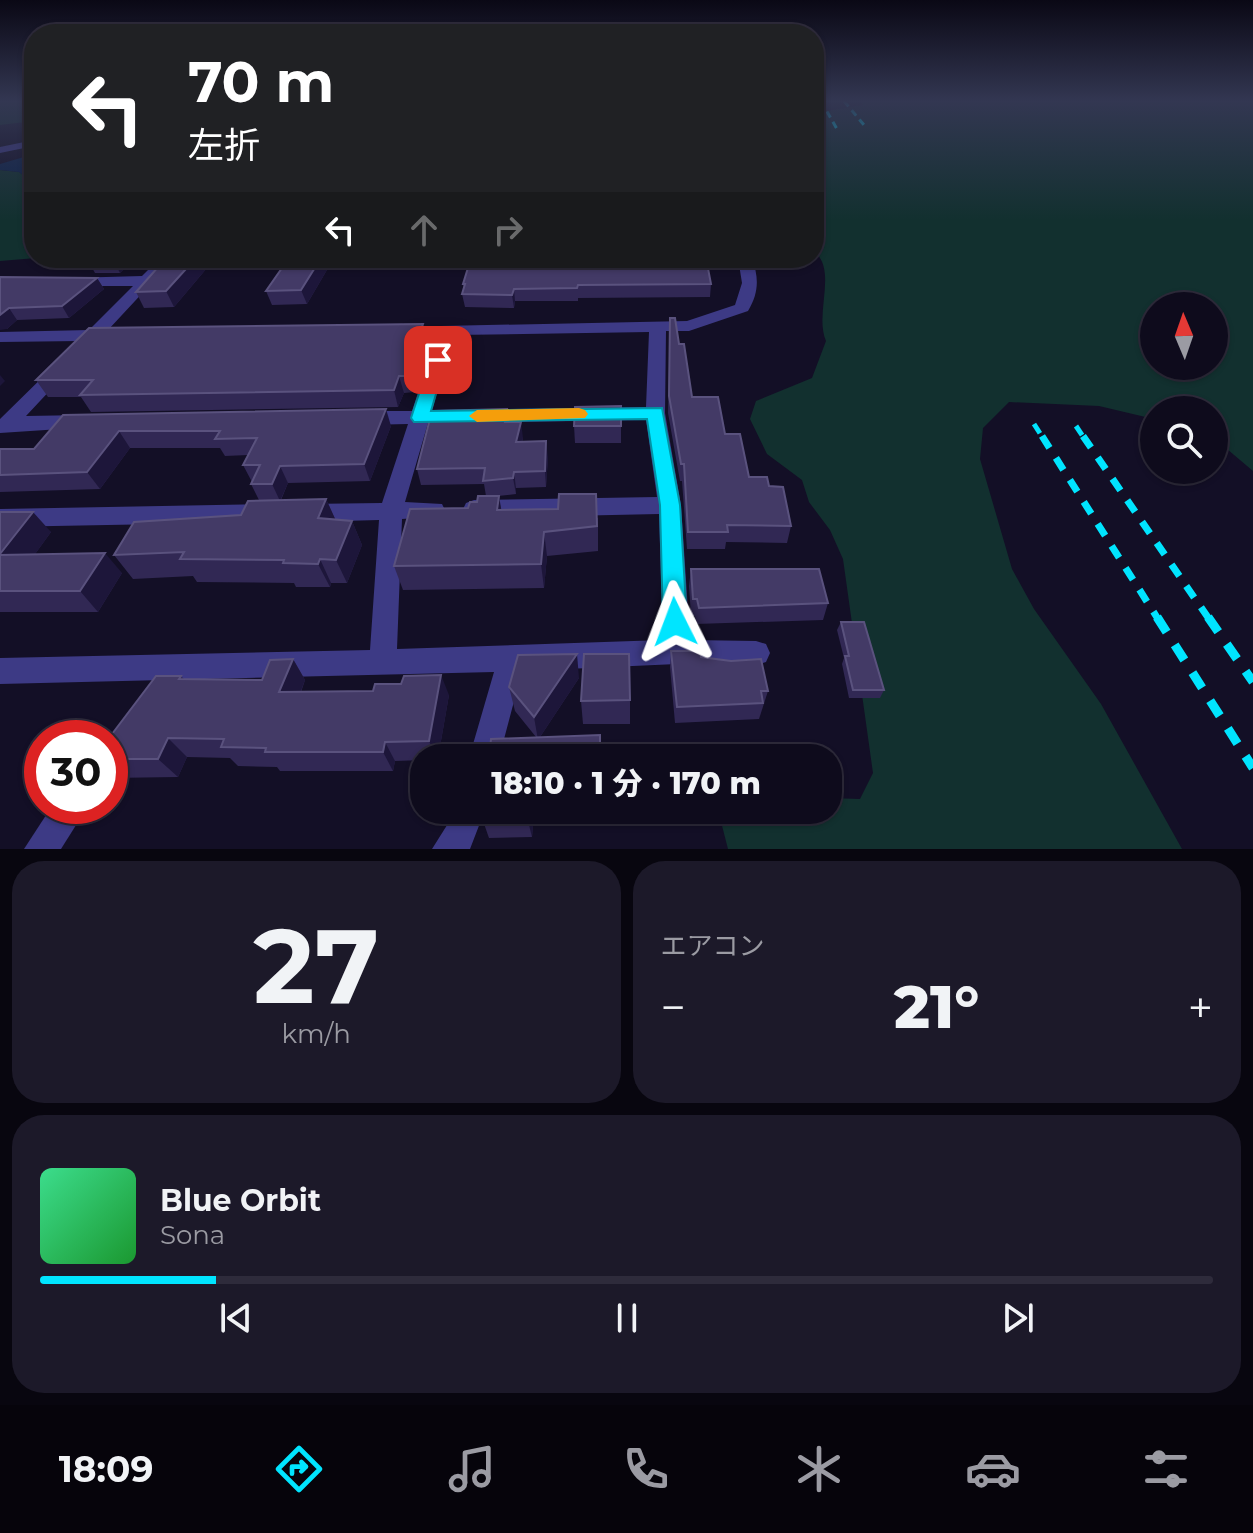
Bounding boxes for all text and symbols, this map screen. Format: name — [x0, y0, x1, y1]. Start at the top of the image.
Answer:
text: 70 m — [188, 48, 334, 116]
icon: left — [56, 56, 160, 160]
text: 左折 — [188, 123, 260, 167]
icon: left — [318, 208, 362, 252]
icon: ahead — [402, 208, 446, 252]
icon: right — [486, 208, 530, 252]
north arrow — [1140, 292, 1228, 380]
map controls — [1140, 292, 1228, 484]
pin — [404, 326, 472, 394]
icon: arrive — [416, 338, 460, 382]
button: search — [1140, 396, 1228, 484]
position arrow — [633, 580, 717, 664]
speed limit sign: 30 — [24, 720, 128, 824]
text: 18:10 · 1 分 · 170 m — [491, 765, 761, 802]
text: 27 — [253, 902, 379, 1029]
text: エアコン — [661, 930, 765, 962]
text: 21° — [894, 970, 979, 1043]
text: − — [661, 980, 686, 1034]
text: + — [1188, 980, 1213, 1034]
text: km/h — [282, 1018, 351, 1050]
text: Blue Orbit — [160, 1182, 321, 1219]
text: Sona — [160, 1219, 225, 1251]
icon: previous — [214, 1296, 258, 1340]
icon: pause — [605, 1296, 649, 1340]
icon: next — [996, 1296, 1040, 1340]
icon: directions — [271, 1441, 327, 1497]
icon: music — [444, 1441, 500, 1497]
icon: phone — [618, 1441, 674, 1497]
icon: climate — [791, 1441, 847, 1497]
icon: car — [965, 1441, 1021, 1497]
icon: filters — [1138, 1441, 1194, 1497]
text: 18:09 — [59, 1447, 153, 1491]

